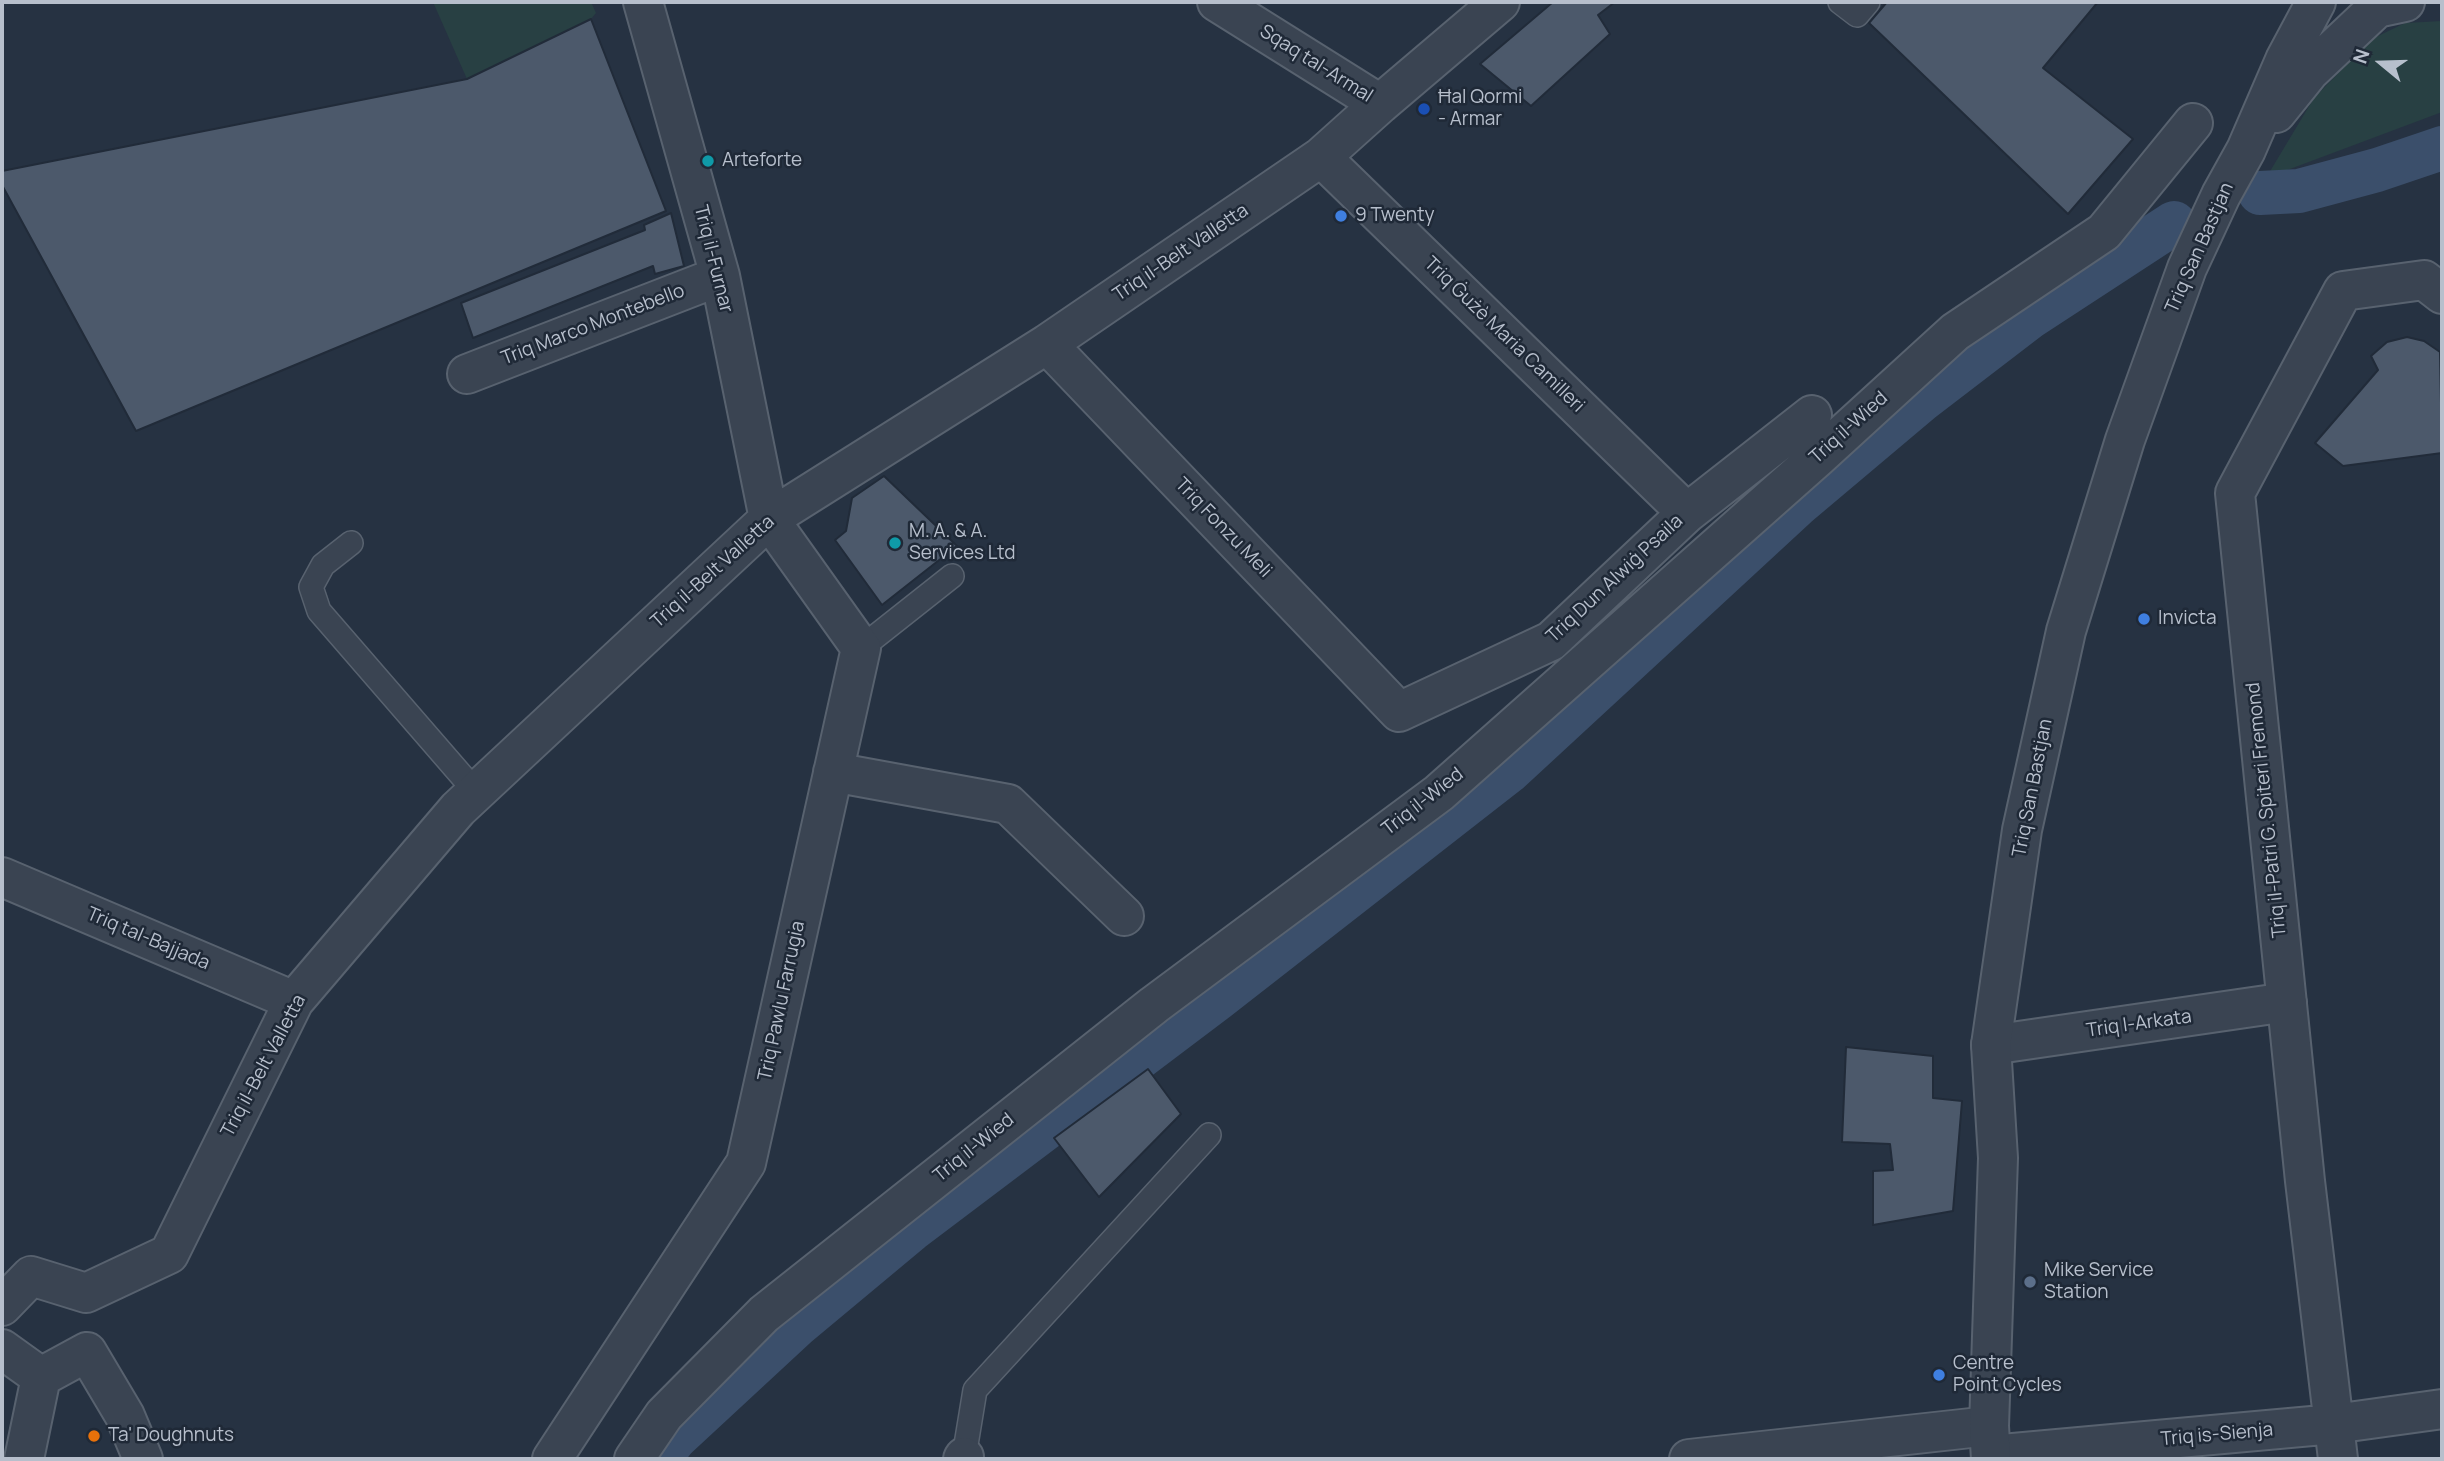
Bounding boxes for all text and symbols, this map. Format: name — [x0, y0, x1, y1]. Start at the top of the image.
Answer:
street label: Sqaq tal-Armal — [1255, 20, 1377, 108]
north arrow — [2346, 28, 2416, 98]
text: N — [2347, 45, 2376, 67]
place label: Ħal Qormi - Armar — [1438, 87, 1523, 131]
marker: Ħal Qormi - Armar — [1416, 101, 1432, 117]
place label: Arteforte — [722, 150, 802, 172]
marker: Arteforte — [700, 153, 716, 169]
street label: Triq San Bastjan — [2161, 179, 2239, 317]
street label: Triq il-Belt Valletta — [1109, 199, 1253, 307]
street label: Triq il-Furnar — [689, 203, 737, 315]
place label: 9 Twenty — [1355, 205, 1434, 227]
marker: 9 Twenty — [1333, 208, 1349, 224]
street label: Triq Ġużè Maria Camilleri — [1419, 252, 1589, 418]
street label: Triq Marco Montebello — [498, 280, 688, 370]
street label: Triq il-Wied — [1805, 387, 1893, 469]
street label: Triq Fonzu Meli — [1170, 473, 1276, 583]
street label: Triq Dun Alwiġ Psaila — [1542, 510, 1688, 648]
street label: Triq il-Belt Valletta — [647, 511, 779, 633]
place label: M. A. & A. Services Ltd — [909, 521, 1016, 565]
marker: M. A. & A. Services Ltd — [887, 535, 903, 551]
place label: Invicta — [2158, 608, 2216, 630]
marker: Invicta — [2136, 611, 2152, 627]
street label: Triq il-Patri G. Spiteri Fremond — [2242, 681, 2292, 939]
street label: Triq San Bastjan — [2008, 717, 2058, 859]
street label: Triq il-Wied — [1378, 763, 1468, 841]
street label: Triq tal-Bajjada — [83, 903, 213, 975]
street label: Triq Pawlu Farrugia — [754, 919, 810, 1083]
street label: Triq il-Belt Valletta — [217, 991, 311, 1141]
street label: Triq l-Arkata — [2085, 1005, 2193, 1043]
street label: Triq il-Wied — [929, 1109, 1019, 1187]
place label: Mike Service Station — [2044, 1260, 2154, 1304]
marker: Mike Service Station — [2022, 1274, 2038, 1290]
place label: Centre Point Cycles — [1953, 1353, 2062, 1397]
marker: Centre Point Cycles — [1931, 1367, 1947, 1383]
street label: Triq is-Sienja — [2160, 1419, 2274, 1451]
place label: Ta' Doughnuts — [108, 1425, 234, 1447]
marker: Ta' Doughnuts — [86, 1428, 102, 1444]

